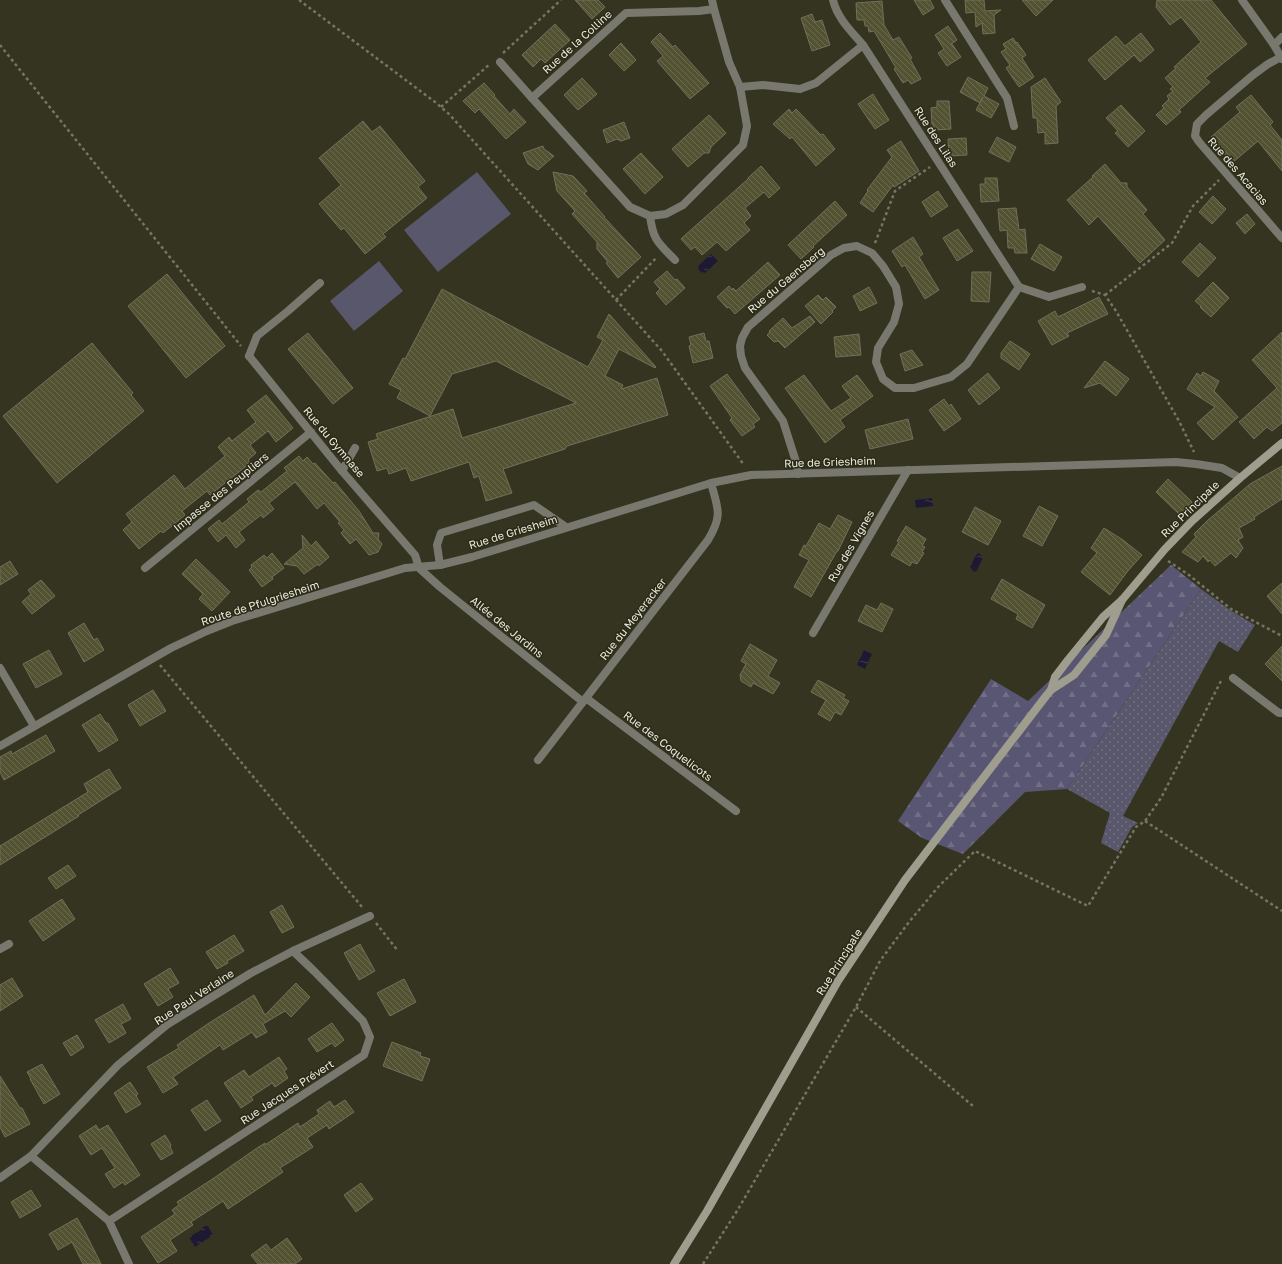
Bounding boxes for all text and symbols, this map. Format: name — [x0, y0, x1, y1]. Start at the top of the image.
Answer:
street label: Rue de la Colline — [539, 7, 614, 76]
street label: Rue des Lilas — [912, 104, 961, 170]
street label: Rue des Acacias — [1206, 134, 1271, 207]
street label: Rue du Gaensberg — [745, 244, 827, 316]
street label: Rue du Gymnase — [301, 404, 368, 480]
street label: Impasse des Peupliers — [171, 449, 271, 534]
street label: Rue de Griesheim — [784, 453, 876, 470]
street label: Rue Principale — [1158, 478, 1221, 540]
street label: Rue des Vignes — [825, 507, 876, 584]
street label: Rue de Griesheim — [467, 512, 559, 551]
street label: Rue du Meyeracker — [597, 575, 669, 662]
street label: Route de Pfulgriesheim — [199, 577, 321, 628]
street label: Allée des Jardins — [468, 593, 547, 660]
street label: Rue des Coquelicots — [621, 708, 715, 783]
street label: Rue Principale — [813, 926, 864, 997]
street label: Rue Paul Verlaine — [151, 966, 236, 1027]
street label: Rue Jacques Prévert — [238, 1057, 336, 1127]

